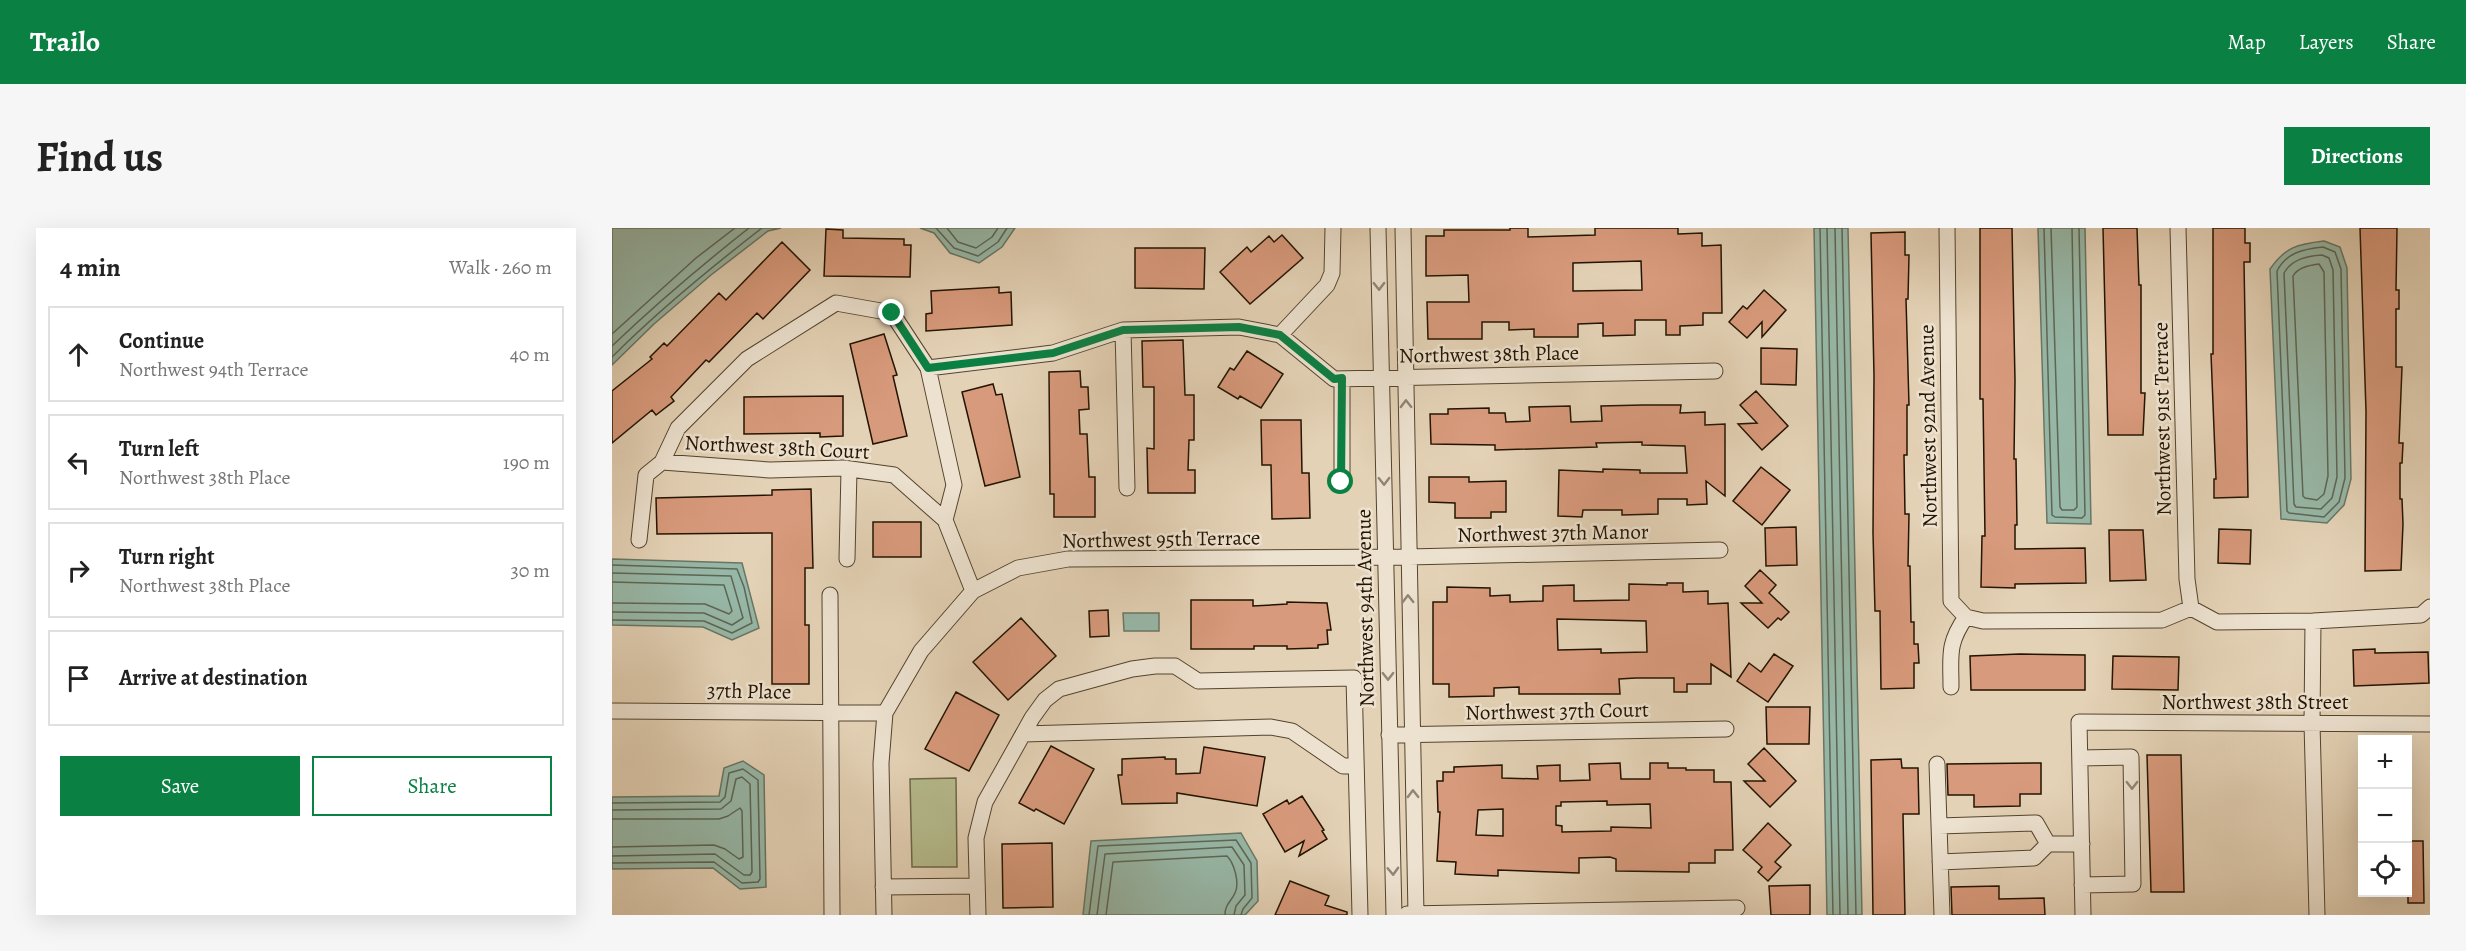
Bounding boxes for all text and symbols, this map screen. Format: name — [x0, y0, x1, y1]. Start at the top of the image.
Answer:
text: Trailo — [30, 23, 100, 61]
text: Map — [2227, 28, 2266, 56]
text: Layers — [2299, 28, 2354, 56]
text: Share — [2387, 28, 2436, 56]
button: Directions — [2284, 127, 2430, 185]
text: Find us — [36, 128, 163, 185]
text: 4 min — [60, 250, 121, 285]
text: Walk · 260 m — [449, 254, 552, 281]
one-way arrow — [1373, 282, 1385, 291]
route end — [878, 299, 904, 325]
street label: Northwest 91st Terrace — [2146, 322, 2178, 516]
street label: Northwest 92nd Avenue — [1912, 324, 1944, 528]
text: Continue — [119, 326, 204, 356]
icon: ahead — [62, 338, 95, 371]
street label: Northwest 38th Place — [1399, 338, 1579, 370]
text: 40 m — [510, 341, 550, 368]
text: Northwest 94th Terrace — [119, 356, 309, 383]
one-way arrow — [1400, 399, 1412, 408]
street label: Northwest 38th Court — [684, 428, 870, 466]
text: Turn left — [119, 434, 199, 464]
icon: left — [62, 446, 95, 479]
text: 190 m — [503, 449, 550, 476]
text: Northwest 38th Place — [119, 464, 290, 491]
route start — [1327, 468, 1353, 494]
one-way arrow — [1378, 477, 1390, 486]
street label: Northwest 94th Avenue — [1349, 509, 1381, 707]
street label: Northwest 37th Manor — [1457, 517, 1649, 549]
street label: Northwest 95th Terrace — [1062, 523, 1260, 555]
text: Turn right — [119, 542, 215, 572]
icon: right — [62, 554, 95, 587]
text: 30 m — [510, 557, 550, 584]
text: Northwest 38th Place — [119, 572, 290, 599]
one-way arrow — [1402, 594, 1415, 603]
icon: arrive — [62, 662, 95, 695]
text: Arrive at destination — [119, 663, 308, 693]
one-way arrow — [1382, 672, 1394, 681]
street label: 37th Place — [707, 676, 791, 706]
street label: Northwest 38th Street — [2161, 688, 2349, 716]
street label: Northwest 37th Court — [1465, 695, 1649, 727]
map controls — [2358, 735, 2412, 897]
button: + — [2358, 735, 2412, 789]
button: Save — [60, 756, 300, 816]
button: Share — [312, 756, 552, 816]
one-way arrow — [2126, 781, 2138, 790]
one-way arrow — [1406, 789, 1419, 798]
button: − — [2358, 789, 2412, 843]
button: locate — [2358, 843, 2412, 897]
one-way arrow — [1386, 867, 1399, 876]

